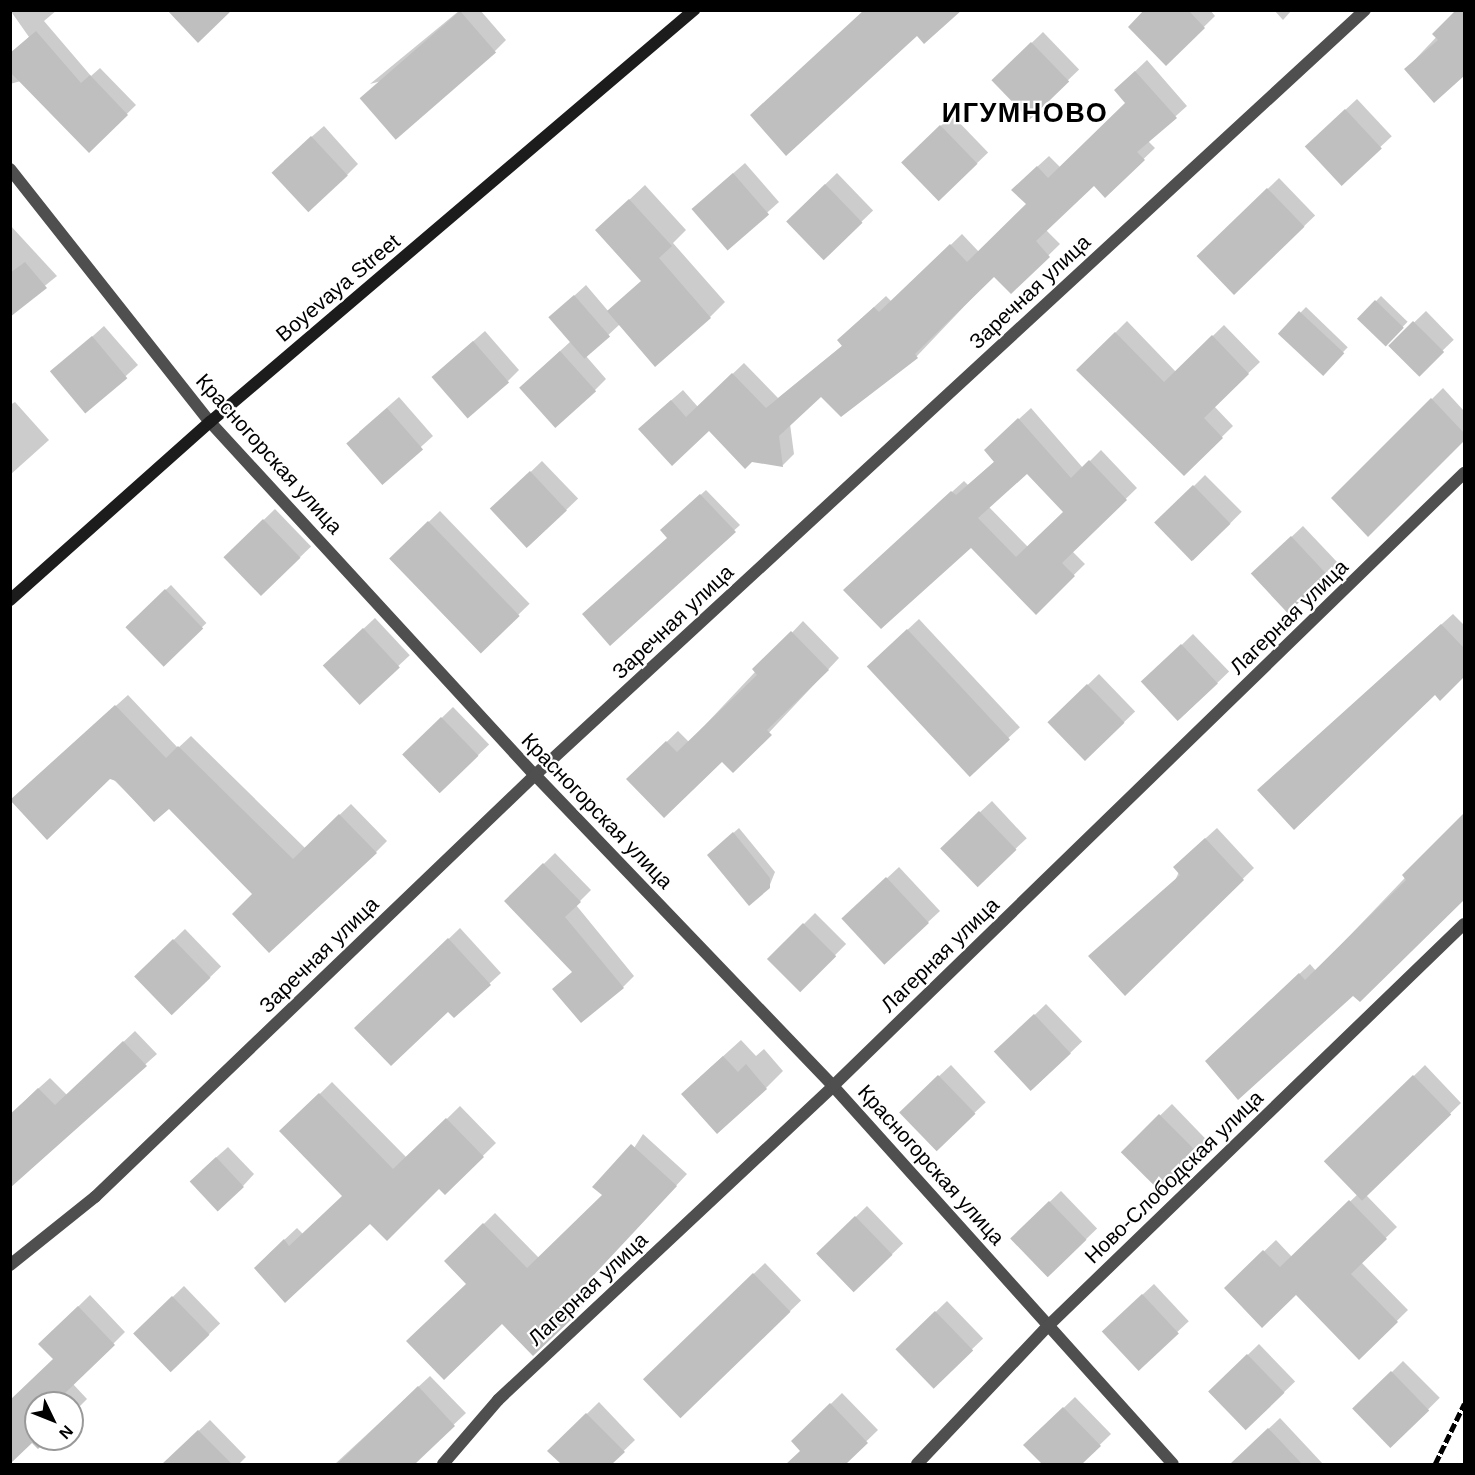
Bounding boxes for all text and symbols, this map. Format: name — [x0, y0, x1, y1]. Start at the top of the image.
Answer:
district label: ИГУМНОВО — [942, 98, 1108, 130]
street label: Boyevaya Street — [271, 229, 405, 347]
street label: Заречная улица — [964, 230, 1096, 354]
street label: Красногорская улица — [190, 369, 348, 539]
street label: Лагерная улица — [1225, 554, 1353, 680]
street label: Заречная улица — [607, 560, 739, 684]
street label: Красногорская улица — [516, 728, 678, 894]
street label: Заречная улица — [254, 892, 384, 1018]
street label: Лагерная улица — [876, 892, 1004, 1018]
street label: Красногорская улица — [852, 1080, 1010, 1250]
street label: Ново-Слободская улица — [1080, 1085, 1268, 1269]
street label: Лагерная улица — [523, 1227, 653, 1351]
north arrow — [24, 1391, 84, 1451]
text: N — [56, 1422, 76, 1442]

